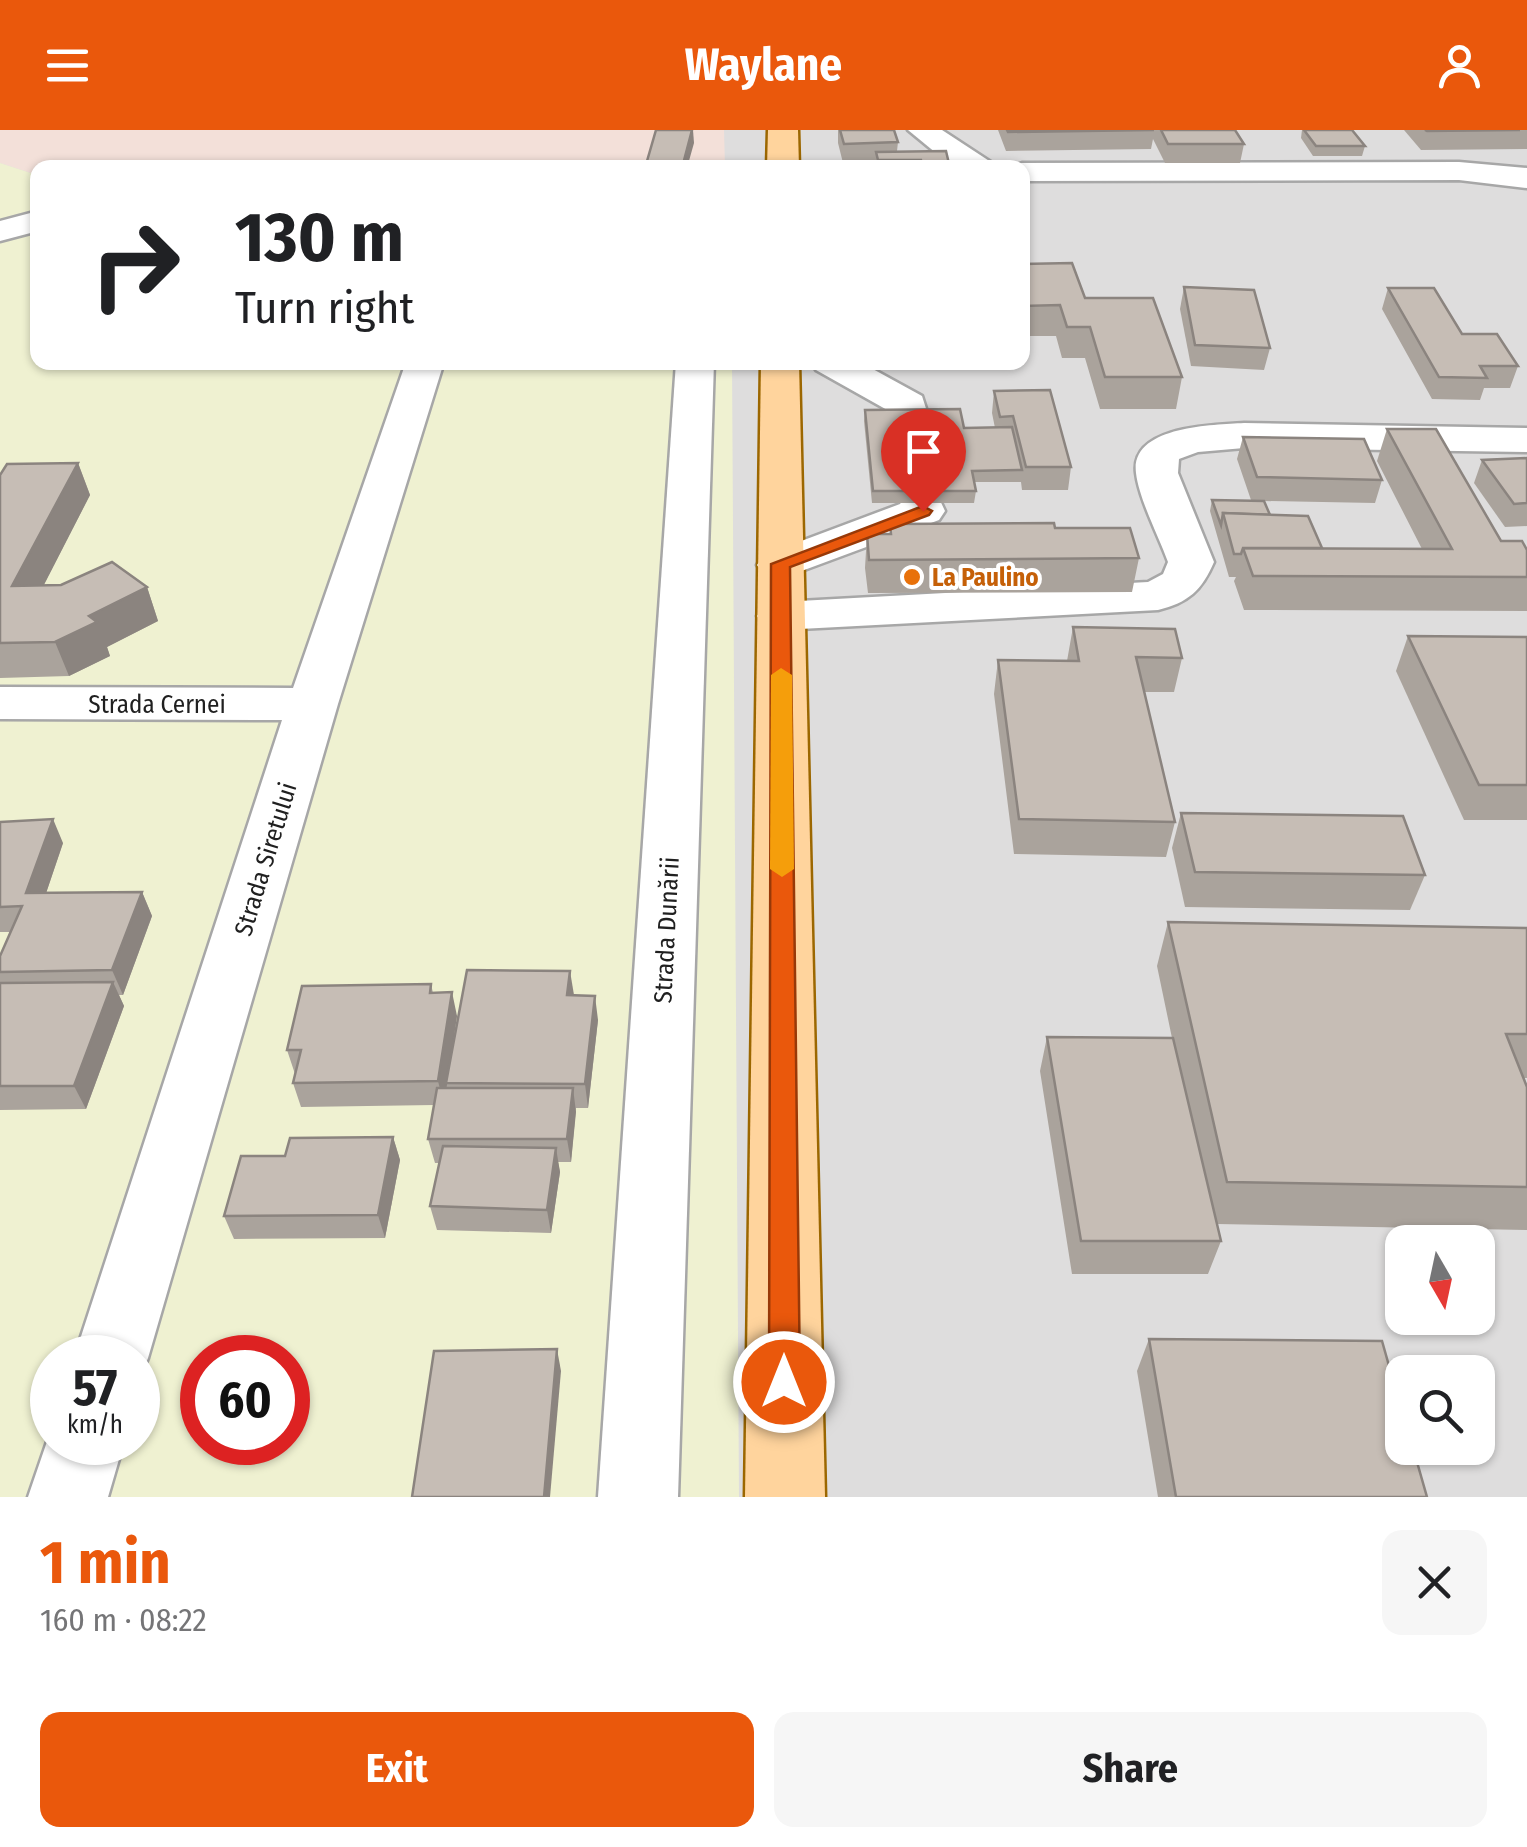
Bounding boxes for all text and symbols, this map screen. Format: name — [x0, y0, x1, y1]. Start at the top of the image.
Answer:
icon: menu — [40, 38, 95, 93]
text: Waylane — [685, 38, 842, 92]
icon: person — [1432, 38, 1487, 93]
text: 130 m — [235, 196, 404, 280]
icon: right — [70, 200, 200, 330]
text: Turn right — [235, 281, 414, 335]
pin — [881, 409, 966, 512]
icon: arrive — [896, 424, 951, 479]
place label: La Paulino — [932, 563, 1039, 593]
marker: La Paulino — [901, 566, 923, 588]
street label: Strada Cernei — [88, 690, 226, 720]
street label: Strada Siretului — [228, 779, 303, 940]
street label: Strada Dunării — [648, 856, 686, 1004]
north arrow — [1385, 1225, 1495, 1335]
map controls — [1385, 1225, 1495, 1465]
position arrow — [732, 1330, 836, 1434]
speed limit sign: 60 — [180, 1335, 310, 1465]
button: search — [1385, 1355, 1495, 1465]
text: 57 — [73, 1358, 117, 1418]
text: km/h — [67, 1410, 123, 1440]
text: 1 min — [40, 1527, 171, 1599]
button: close — [1382, 1530, 1487, 1635]
text: 160 m · 08:22 — [40, 1601, 207, 1639]
button: Exit — [40, 1712, 754, 1827]
button: Share — [774, 1712, 1487, 1827]

